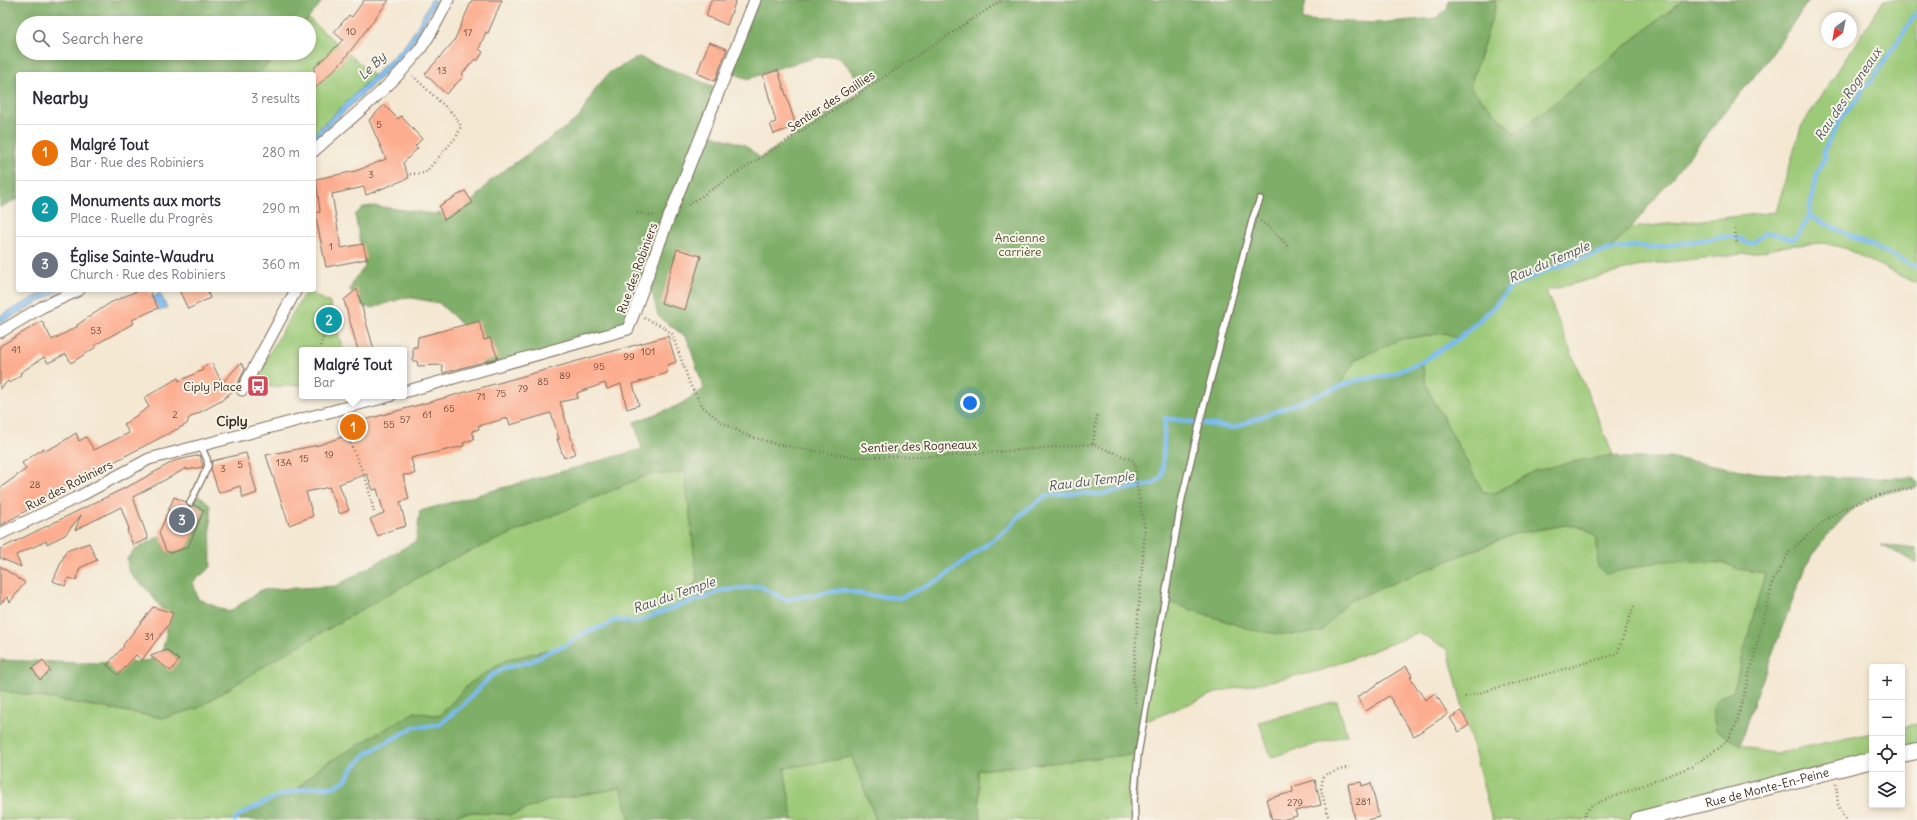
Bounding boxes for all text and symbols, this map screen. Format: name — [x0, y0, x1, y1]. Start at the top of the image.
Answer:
north arrow — [1821, 12, 1857, 48]
search box — [16, 16, 316, 60]
house number: 10 — [346, 25, 356, 38]
house number: 17 — [464, 26, 473, 39]
icon: search — [30, 27, 52, 49]
text: Search here — [62, 29, 143, 48]
water label: Rau des Rogneaux — [1811, 43, 1886, 144]
water label: Le By — [354, 47, 391, 83]
house number: 13 — [437, 64, 447, 77]
street label: Sentier des Gaillies — [785, 67, 877, 135]
text: Nearby — [32, 87, 88, 109]
text: 3 results — [251, 90, 300, 107]
house number: 5 — [376, 118, 382, 131]
text: Malgré Tout — [70, 135, 149, 154]
text: 1 — [42, 144, 48, 161]
text: 280 m — [262, 144, 300, 161]
text: Bar · Rue des Robiniers — [70, 154, 204, 171]
house number: 3 — [368, 168, 374, 181]
text: Monuments aux morts — [70, 191, 221, 210]
text: 2 — [41, 200, 49, 217]
text: 290 m — [262, 200, 300, 217]
text: Place · Ruelle du Progrès — [70, 210, 213, 227]
street label: Rue des Robiniers — [614, 220, 660, 316]
park label: Ancienne carrière — [995, 230, 1045, 259]
water label: Rau du Temple — [1506, 237, 1593, 287]
house number: 1 — [329, 240, 333, 253]
text: Église Sainte-Waudru — [70, 247, 214, 266]
text: 3 — [41, 256, 49, 273]
text: 360 m — [262, 256, 300, 273]
text: Church · Rue des Robiniers — [70, 266, 226, 283]
pin: 2 — [316, 305, 342, 335]
house number: 53 — [90, 324, 102, 337]
house number: 41 — [11, 343, 21, 356]
house number: 101 — [641, 345, 655, 358]
popup — [299, 347, 407, 399]
house number: 99 — [623, 350, 635, 363]
text: Malgré Tout — [314, 355, 392, 374]
house number: 95 — [593, 360, 605, 373]
house number: 89 — [559, 369, 571, 382]
bus stop icon: Ciply Place — [245, 373, 271, 399]
text: Bar — [314, 374, 335, 391]
house number: 85 — [537, 375, 549, 388]
place label: Ciply Place — [183, 379, 242, 394]
house number: 79 — [518, 382, 529, 395]
house number: 75 — [496, 387, 507, 400]
house number: 71 — [477, 390, 485, 403]
your location — [960, 393, 980, 413]
house number: 65 — [443, 402, 455, 415]
house number: 2 — [172, 408, 178, 421]
house number: 61 — [422, 408, 432, 421]
district label: Ciply — [216, 412, 248, 430]
pin: 1 — [340, 412, 366, 442]
house number: 57 — [400, 413, 410, 426]
house number: 55 — [383, 418, 395, 431]
street label: Sentier des Rogneaux — [860, 436, 978, 456]
house number: 19 — [324, 448, 334, 461]
house number: 15 — [299, 452, 309, 465]
house number: 13A — [276, 456, 293, 469]
street label: Rue des Robiniers — [23, 457, 115, 513]
house number: 5 — [237, 458, 243, 471]
house number: 3 — [220, 462, 226, 475]
water label: Rau du Temple — [1047, 467, 1136, 495]
house number: 28 — [29, 478, 41, 491]
pin: 3 — [169, 505, 195, 535]
water label: Rau du Temple — [630, 573, 718, 617]
house number: 31 — [144, 630, 154, 643]
map controls — [1869, 664, 1905, 808]
button: + — [1869, 664, 1905, 700]
button: − — [1869, 700, 1905, 736]
button: locate — [1869, 736, 1905, 772]
street label: Rue de Monte-En-Peine — [1703, 764, 1830, 810]
button: layers — [1869, 772, 1905, 808]
house number: 281 — [1355, 795, 1371, 808]
house number: 279 — [1287, 796, 1303, 809]

